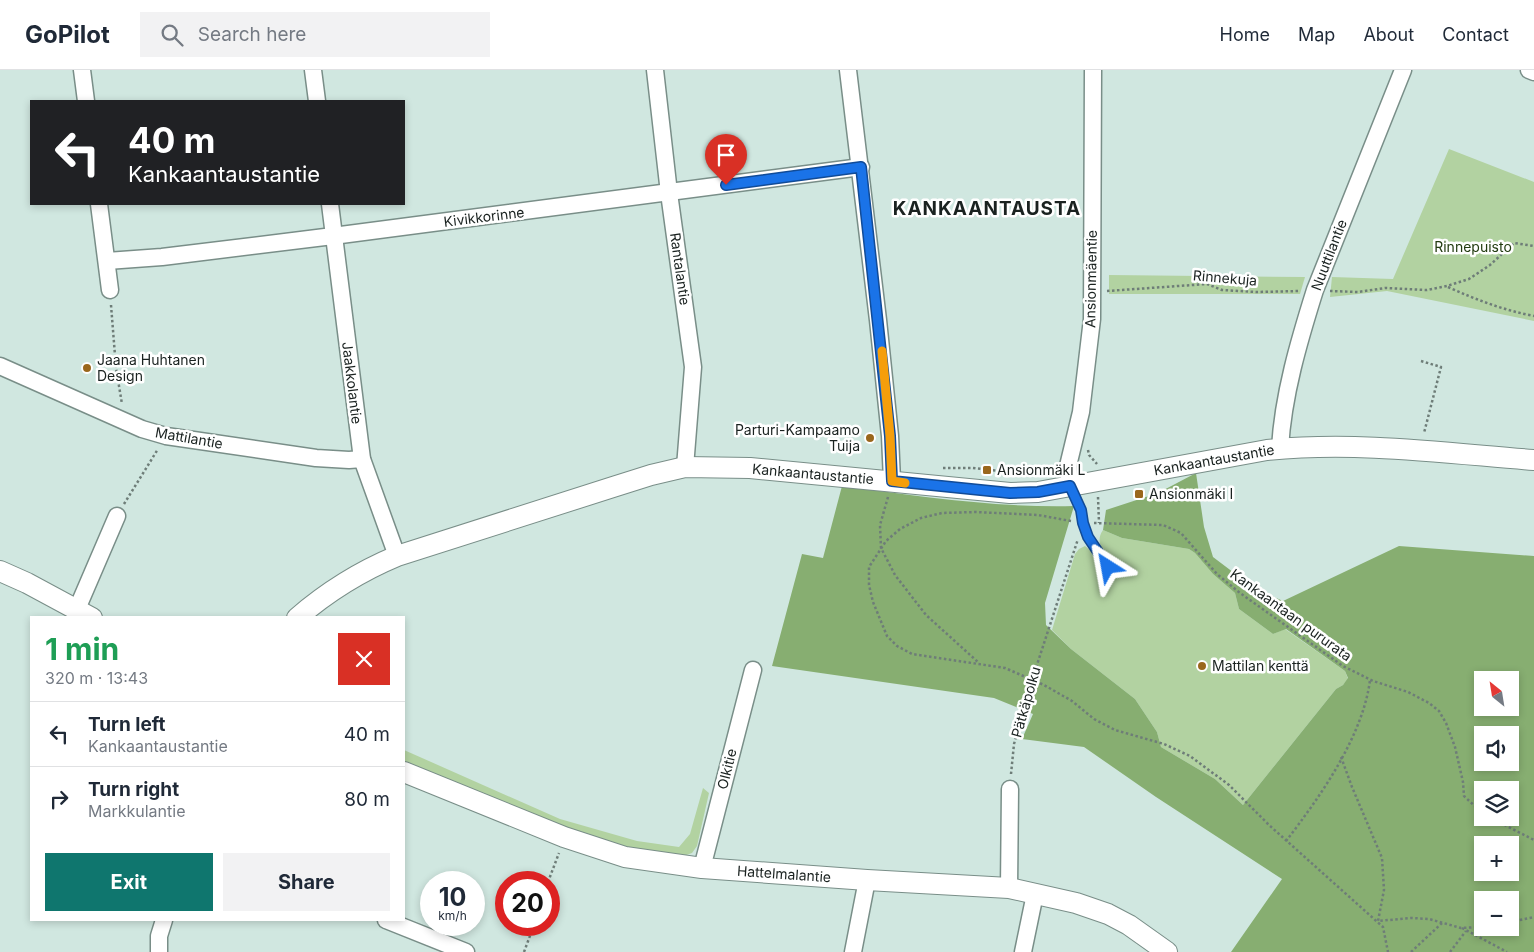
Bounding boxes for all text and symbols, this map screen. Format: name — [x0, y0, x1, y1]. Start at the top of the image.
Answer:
search box — [140, 12, 490, 57]
text: GoPilot — [25, 20, 110, 49]
icon: search — [158, 21, 186, 49]
text: Search here — [198, 23, 306, 46]
text: Home — [1220, 24, 1270, 45]
text: Map — [1298, 24, 1335, 45]
text: About — [1363, 24, 1414, 45]
text: Contact — [1442, 24, 1509, 45]
text: 40 m — [128, 119, 216, 161]
icon: left — [45, 120, 110, 185]
pin — [705, 134, 747, 185]
icon: arrive — [712, 141, 740, 169]
text: Kankaantaustantie — [128, 161, 320, 187]
district label: KANKAANTAUSTA — [893, 197, 1081, 220]
street label: Kivikkorinne — [443, 203, 525, 230]
street label: Nuuttilantie — [1307, 217, 1350, 293]
street label: Ansionmäentie — [1081, 230, 1100, 328]
street label: Rantalantie — [667, 231, 694, 306]
park label: Rinnepuisto — [1434, 238, 1512, 255]
street label: Rinnekuja — [1192, 266, 1258, 289]
street label: Jaakkolantie — [339, 341, 366, 425]
place label: Jaana Huhtanen Design — [97, 351, 205, 384]
marker: Jaana Huhtanen Design — [81, 362, 93, 374]
place label: Parturi-Kampaamo Tuija — [735, 421, 860, 454]
street label: Mattilantie — [154, 423, 224, 452]
marker: Parturi-Kampaamo Tuija — [864, 432, 876, 444]
street label: Kankaantaustantie — [1152, 441, 1276, 478]
street label: Kankaantaustantie — [751, 460, 875, 487]
place label: Ansionmäki L — [997, 461, 1086, 478]
marker: Ansionmäki L — [981, 464, 993, 476]
place label: Ansionmäki I — [1149, 485, 1233, 502]
marker: Ansionmäki I — [1133, 488, 1145, 500]
position arrow — [1081, 540, 1133, 592]
street label: Kankaantaan pururata — [1227, 565, 1355, 664]
text: 1 min — [45, 631, 119, 667]
button: close — [338, 633, 390, 685]
place label: Mattilan kenttä — [1212, 657, 1309, 674]
marker: Mattilan kenttä — [1196, 660, 1208, 672]
street label: Pätkäpolku — [1007, 664, 1044, 739]
text: 320 m · 13:43 — [45, 668, 148, 688]
north arrow — [1474, 671, 1519, 716]
map controls — [1474, 671, 1519, 936]
text: Turn left — [88, 713, 166, 736]
icon: left — [45, 720, 73, 748]
text: 40 m — [344, 723, 390, 746]
button: sound — [1474, 726, 1519, 771]
text: Kankaantaustantie — [88, 736, 228, 756]
street label: Olkitie — [713, 747, 740, 791]
text: Turn right — [88, 778, 179, 801]
button: layers — [1474, 781, 1519, 826]
icon: right — [45, 785, 73, 813]
text: 80 m — [344, 788, 390, 811]
text: Markkulantie — [88, 801, 185, 821]
button: + — [1474, 836, 1519, 881]
button: Exit — [45, 853, 213, 911]
button: Share — [223, 853, 390, 911]
street label: Hattelmalantie — [736, 862, 832, 885]
speed limit sign: 20 — [495, 871, 560, 936]
text: 10 — [439, 882, 466, 912]
button: − — [1474, 891, 1519, 936]
text: km/h — [438, 908, 467, 923]

